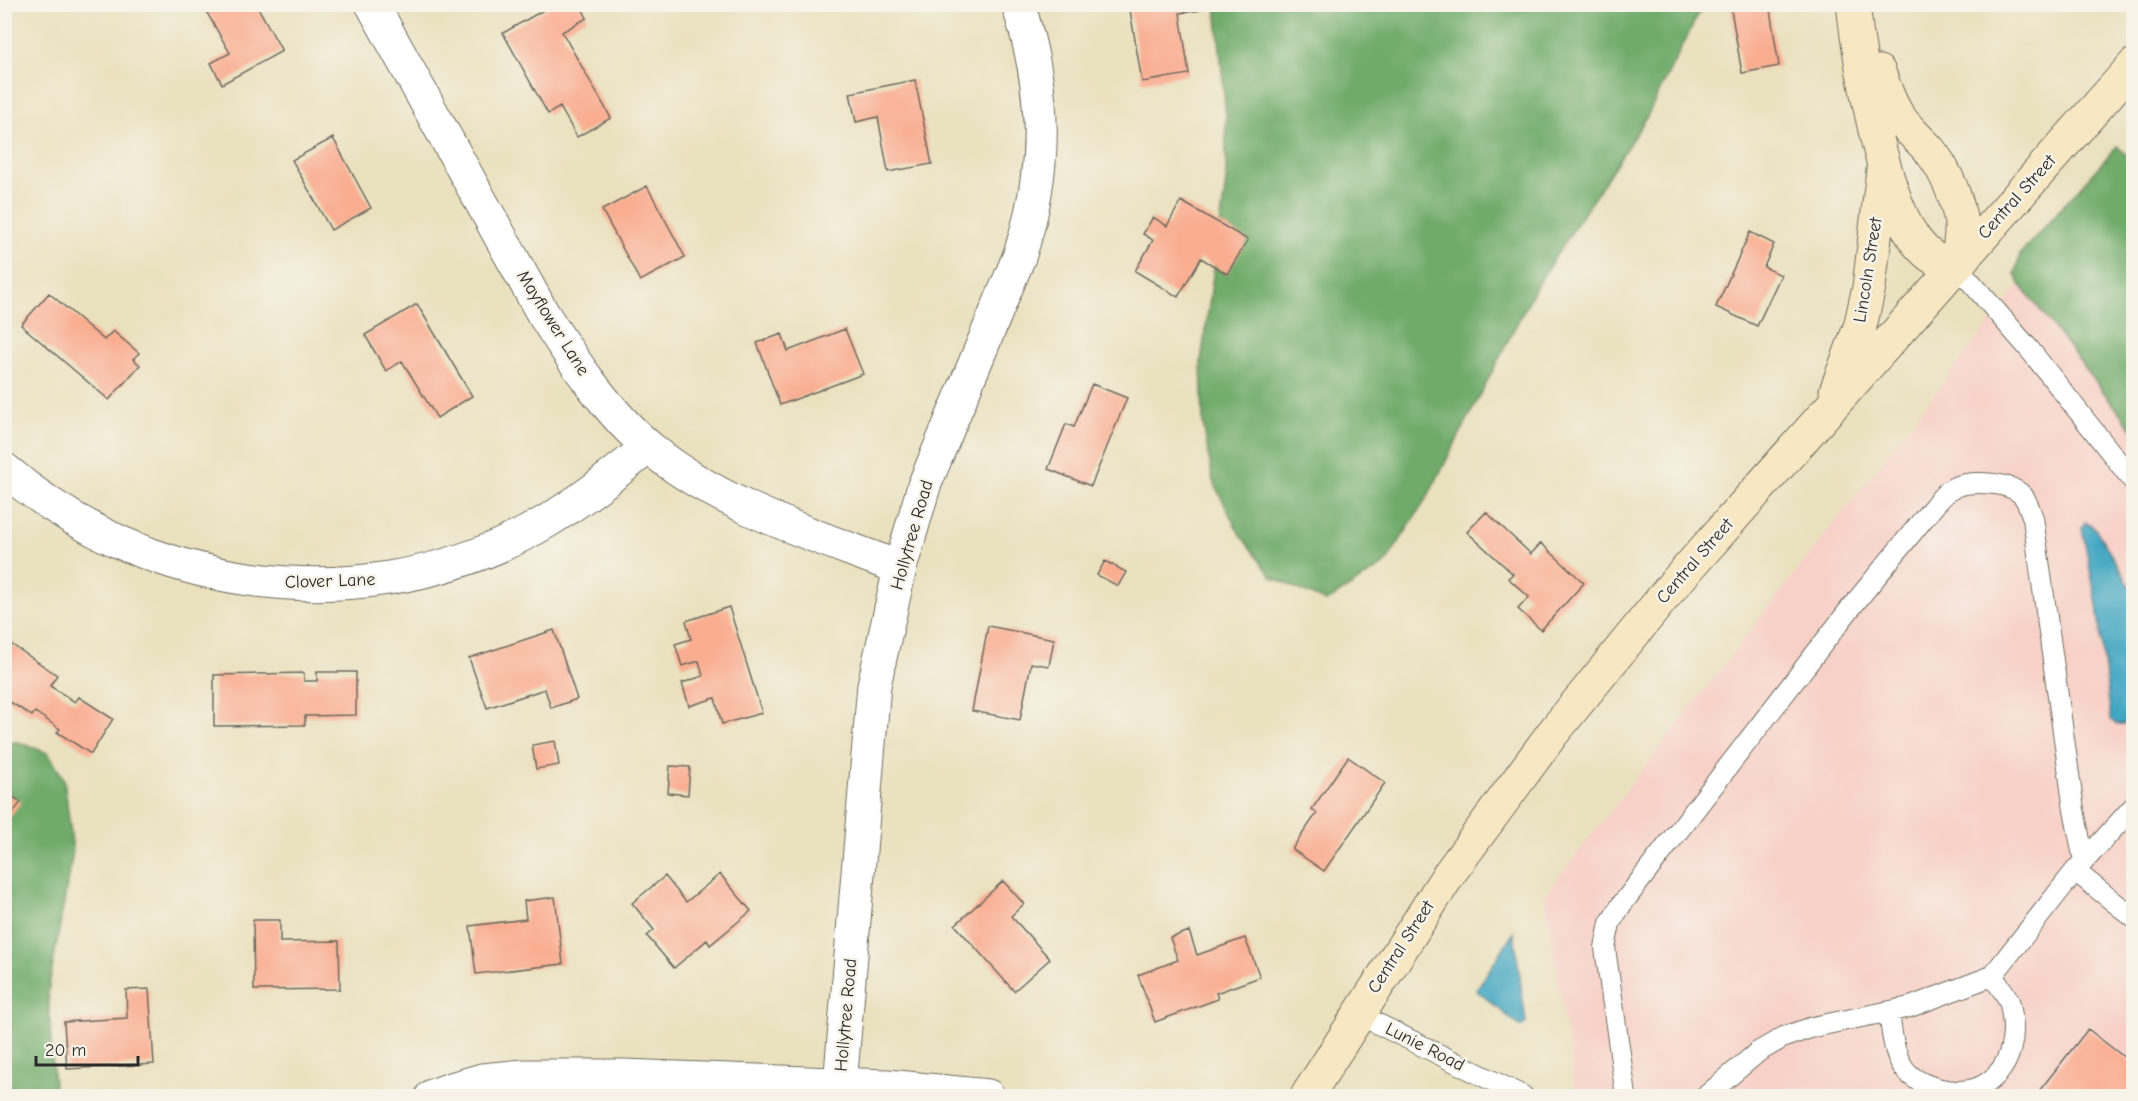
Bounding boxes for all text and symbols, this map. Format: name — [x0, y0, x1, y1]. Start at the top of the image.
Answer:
street label: Central Street — [1974, 150, 2061, 244]
street label: Lincoln Street — [1849, 215, 1887, 324]
street label: Mayflower Lane — [512, 266, 594, 380]
street label: Hollytree Road — [886, 478, 938, 592]
street label: Central Street — [1652, 513, 1738, 608]
street label: Clover Lane — [284, 569, 376, 593]
street label: Central Street — [1363, 896, 1439, 997]
street label: Hollytree Road — [831, 958, 861, 1072]
street label: Lunie Road — [1382, 1018, 1468, 1076]
scale bar — [36, 1029, 138, 1067]
text: 20 m — [45, 1040, 86, 1061]

